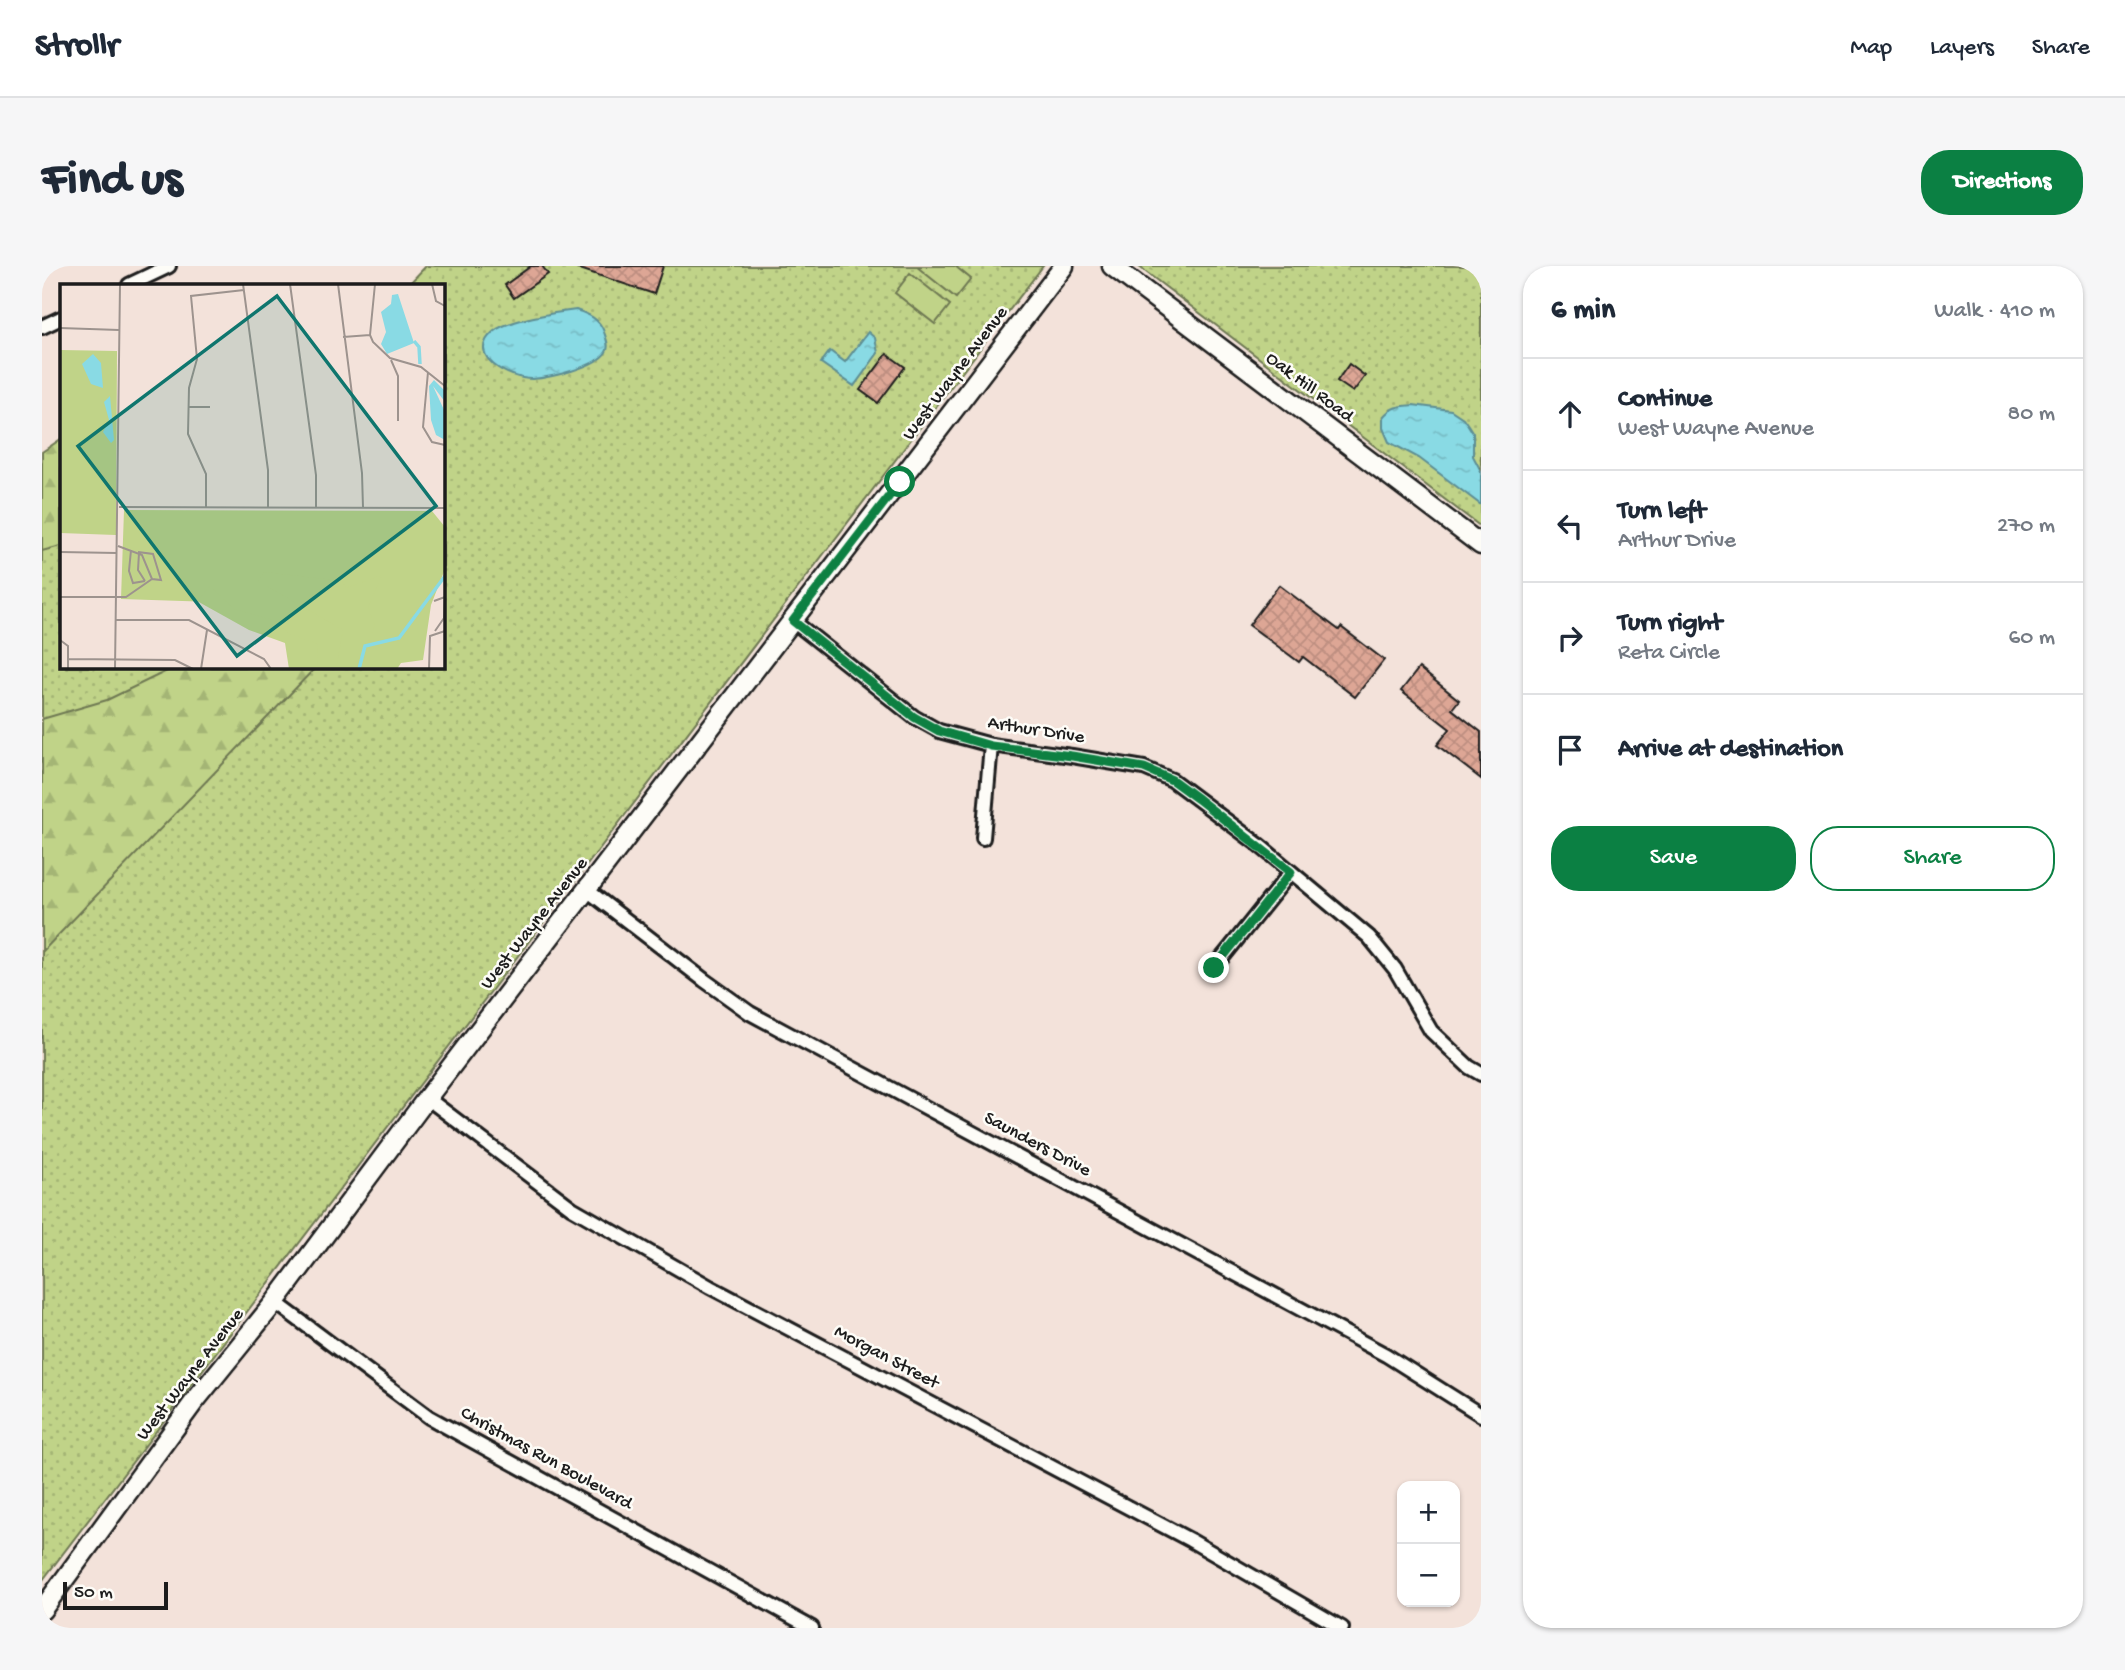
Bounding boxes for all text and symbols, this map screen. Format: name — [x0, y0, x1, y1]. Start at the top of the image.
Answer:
text: Strollr — [35, 29, 119, 67]
text: Map — [1850, 34, 1892, 63]
text: Layers — [1930, 34, 1994, 63]
text: Share — [2032, 34, 2090, 63]
button: Directions — [1921, 150, 2083, 215]
text: Find us — [42, 153, 182, 211]
inset map — [60, 284, 444, 668]
text: 6 min — [1551, 294, 1615, 329]
text: Walk · 410 m — [1934, 298, 2055, 325]
street label: West Wayne Avenue — [898, 302, 1014, 446]
street label: Oak Hill Road — [1260, 347, 1359, 430]
text: Continue — [1618, 385, 1712, 416]
icon: ahead — [1551, 395, 1589, 433]
text: 80 m — [2008, 401, 2055, 428]
text: West Wayne Avenue — [1618, 416, 1814, 443]
route start — [884, 466, 915, 497]
text: Turn left — [1618, 497, 1706, 528]
icon: left — [1551, 507, 1589, 545]
text: 270 m — [1997, 513, 2055, 540]
text: Arthur Drive — [1618, 528, 1736, 555]
text: Turn right — [1618, 609, 1722, 640]
icon: right — [1551, 619, 1589, 657]
text: 60 m — [2009, 625, 2055, 652]
text: Reta Circle — [1618, 640, 1720, 667]
street label: Arthur Drive — [986, 712, 1086, 750]
icon: arrive — [1551, 731, 1589, 769]
text: Arrive at destination — [1618, 735, 1843, 766]
button: Save — [1551, 826, 1796, 891]
button: Share — [1810, 826, 2055, 891]
street label: West Wayne Avenue — [476, 853, 594, 995]
route end — [1198, 952, 1229, 983]
street label: Saunders Drive — [980, 1107, 1095, 1183]
street label: West Wayne Avenue — [132, 1304, 250, 1446]
street label: Morgan Street — [830, 1321, 944, 1396]
street label: Christmas Run Boulevard — [456, 1402, 638, 1517]
map controls — [1397, 1481, 1460, 1607]
button: + — [1397, 1481, 1460, 1544]
button: − — [1397, 1544, 1460, 1607]
scale bar — [63, 1579, 168, 1611]
text: 50 m — [74, 1582, 113, 1605]

